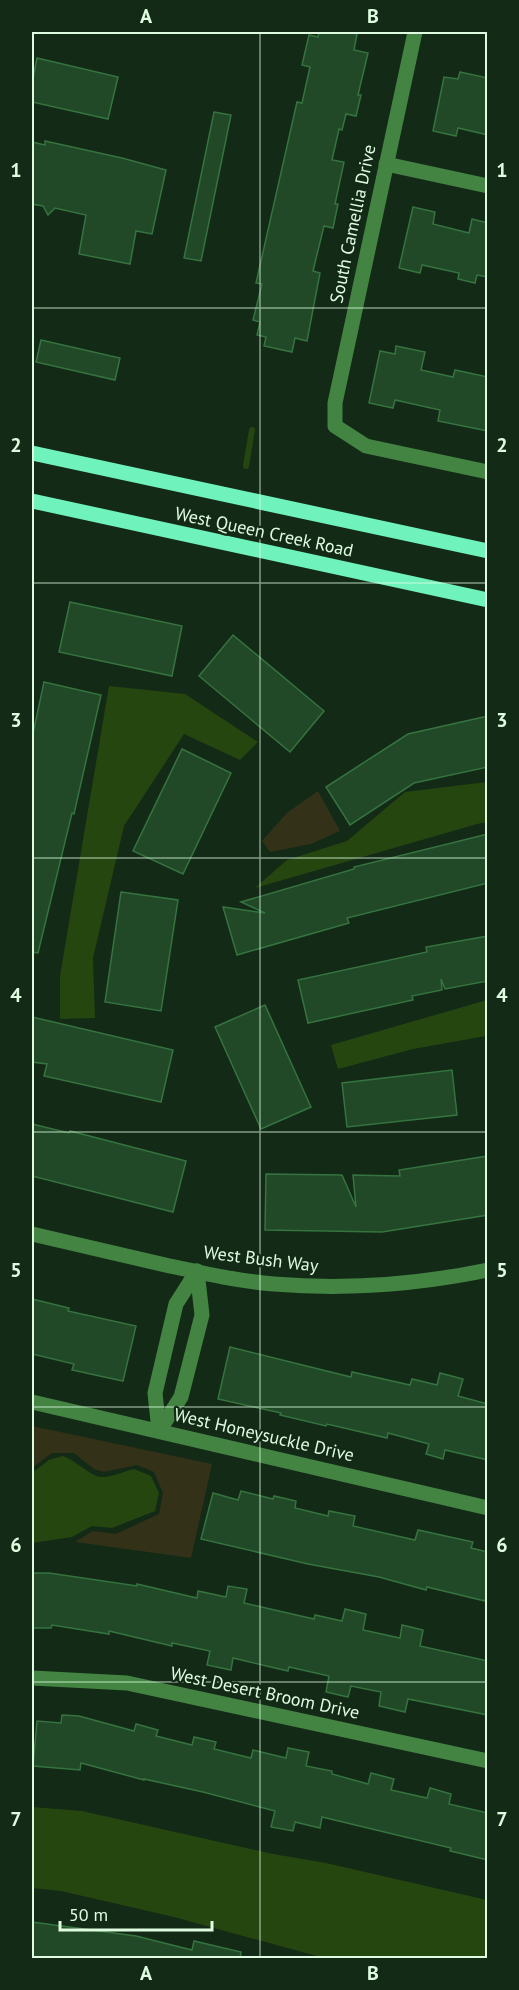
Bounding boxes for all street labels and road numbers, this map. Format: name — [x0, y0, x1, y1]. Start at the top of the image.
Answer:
street label: South Camellia Drive — [324, 142, 381, 305]
street label: West Queen Creek Road — [173, 501, 355, 562]
street label: West Bush Way — [202, 1240, 320, 1277]
street label: West Honeysuckle Drive — [172, 1403, 356, 1466]
street label: West Desert Broom Drive — [168, 1661, 362, 1724]

